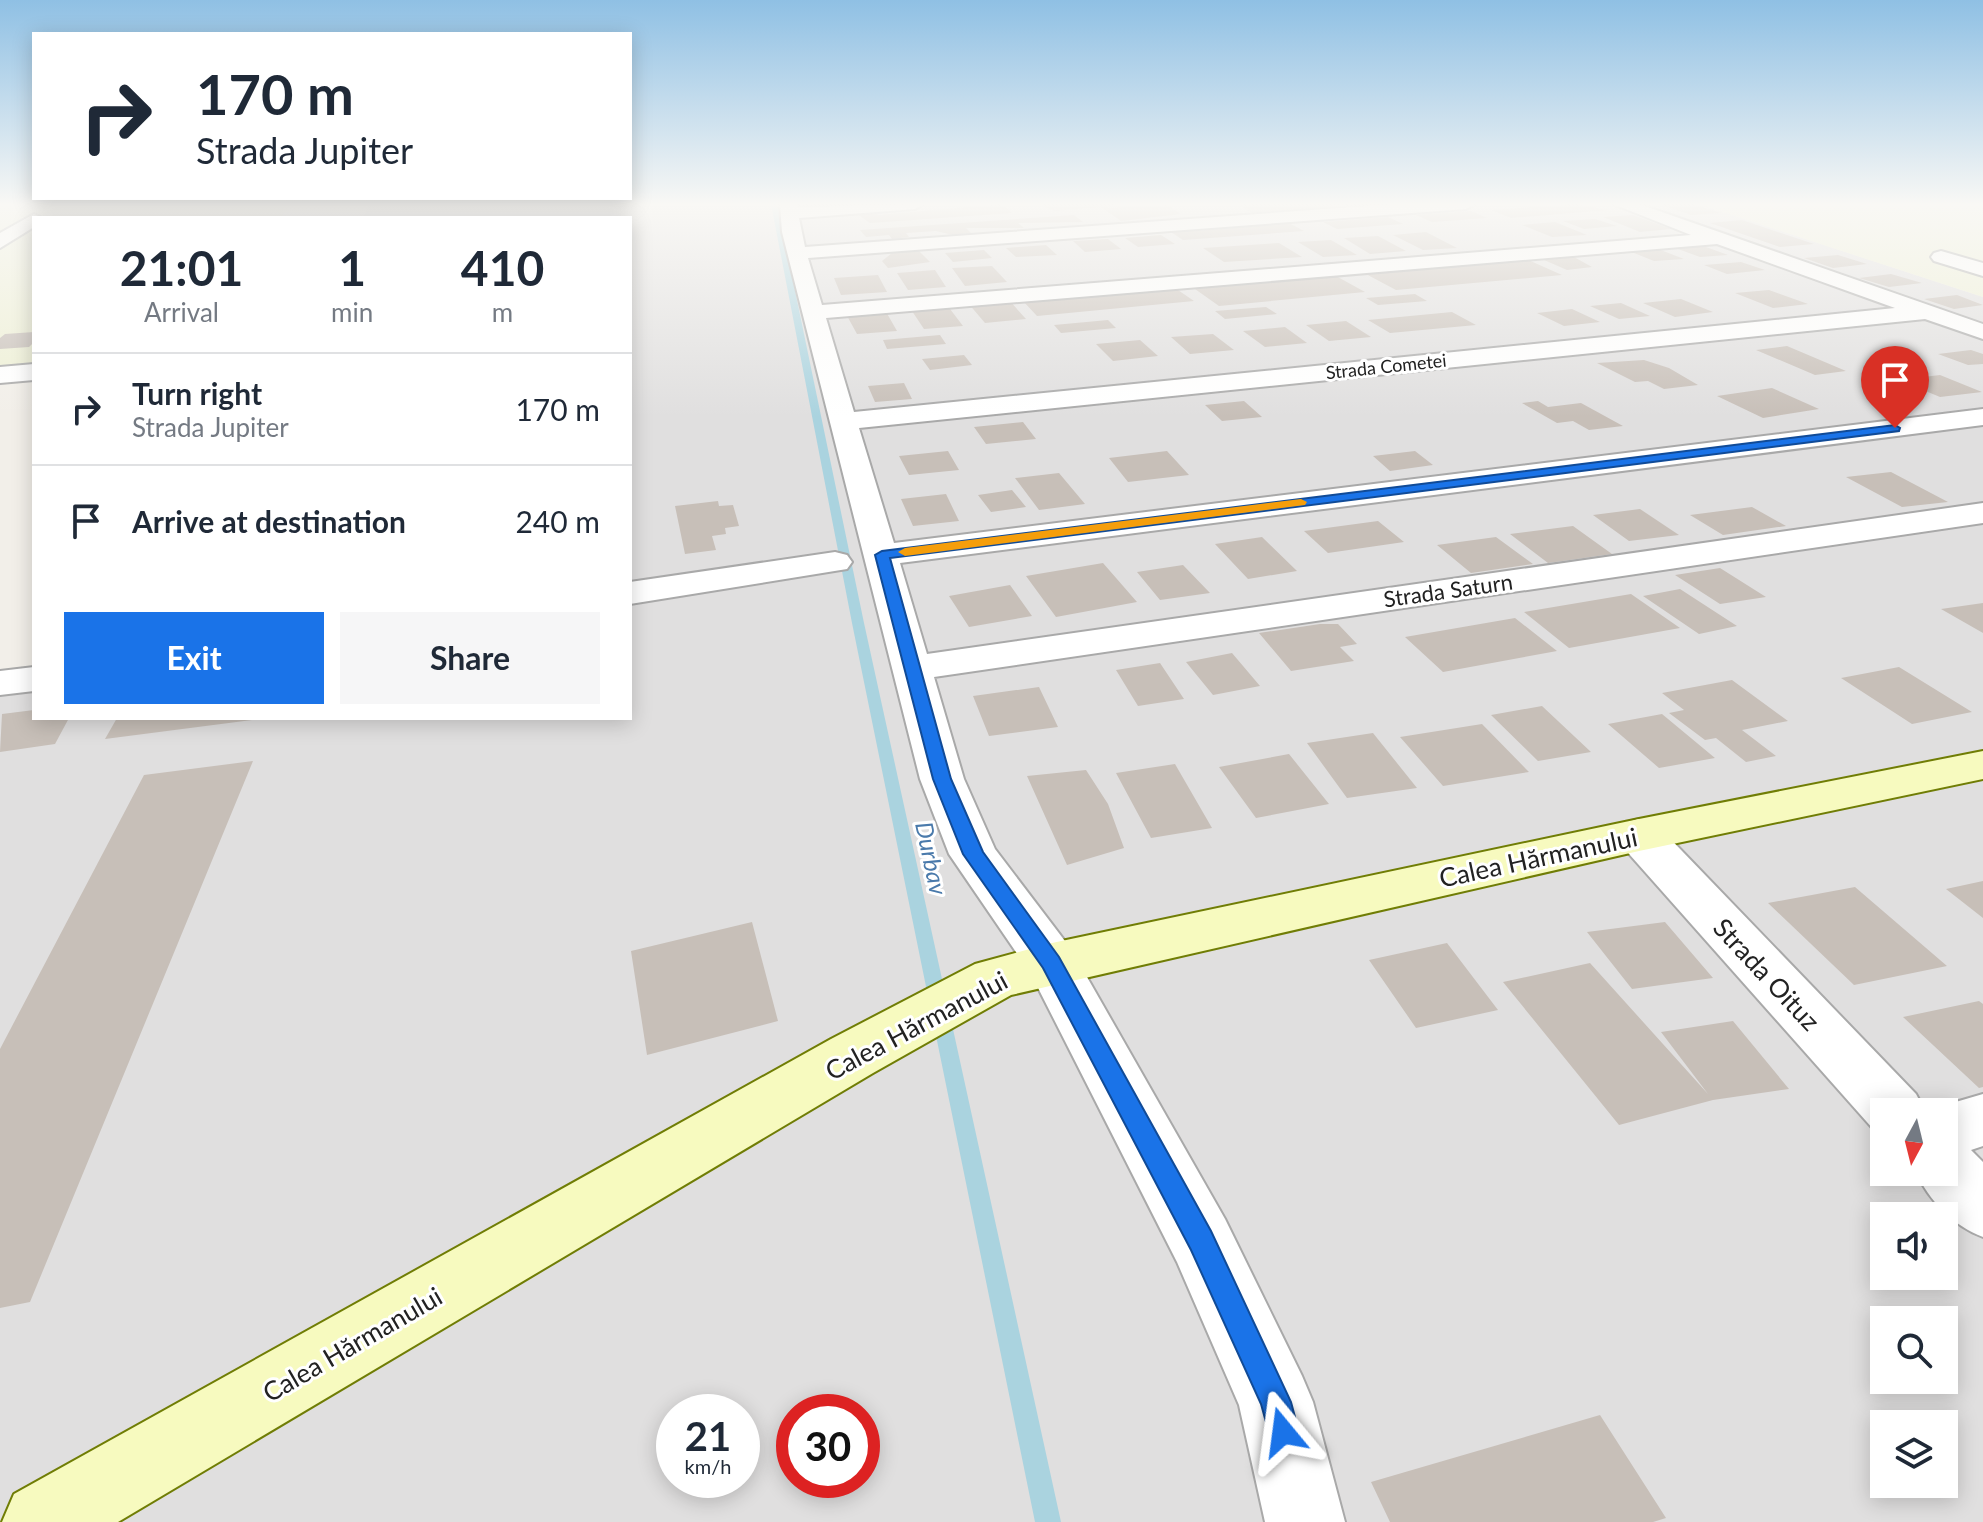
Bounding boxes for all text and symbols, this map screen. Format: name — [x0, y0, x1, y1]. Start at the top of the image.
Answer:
text: 170 m — [196, 60, 354, 127]
icon: right — [64, 64, 168, 168]
text: Strada Jupiter — [196, 128, 413, 172]
text: 21:01 — [120, 239, 243, 296]
text: 1 — [338, 239, 366, 296]
text: 410 — [461, 239, 544, 296]
text: Arrival — [144, 296, 219, 328]
text: min — [331, 296, 373, 328]
text: m — [492, 296, 513, 328]
pin — [1861, 346, 1929, 428]
street label: Strada Cometei — [1325, 349, 1447, 383]
icon: arrive — [1873, 358, 1917, 402]
text: Turn right — [132, 375, 262, 411]
icon: right — [64, 387, 108, 431]
text: 170 m — [515, 391, 600, 427]
text: Strada Jupiter — [132, 411, 289, 443]
icon: arrive — [64, 499, 108, 543]
text: Arrive at destination — [132, 503, 406, 539]
text: 240 m — [515, 503, 600, 539]
street label: Strada Saturn — [1382, 568, 1514, 612]
button: Exit — [64, 612, 324, 704]
button: Share — [340, 612, 600, 704]
water label: Durbav — [910, 819, 954, 898]
street label: Calea Hărmanului — [1436, 820, 1640, 894]
street label: Strada Oituz — [1707, 911, 1827, 1037]
street label: Calea Hărmanului — [819, 964, 1013, 1086]
north arrow — [1870, 1098, 1958, 1186]
map controls — [1870, 1098, 1958, 1498]
button: sound — [1870, 1202, 1958, 1290]
street label: Calea Hărmanului — [257, 1280, 447, 1408]
button: search — [1870, 1306, 1958, 1394]
position arrow — [1241, 1390, 1325, 1474]
speed limit sign: 30 — [776, 1394, 880, 1498]
button: layers — [1870, 1410, 1958, 1498]
text: 21 — [685, 1412, 731, 1460]
text: km/h — [685, 1454, 731, 1478]

